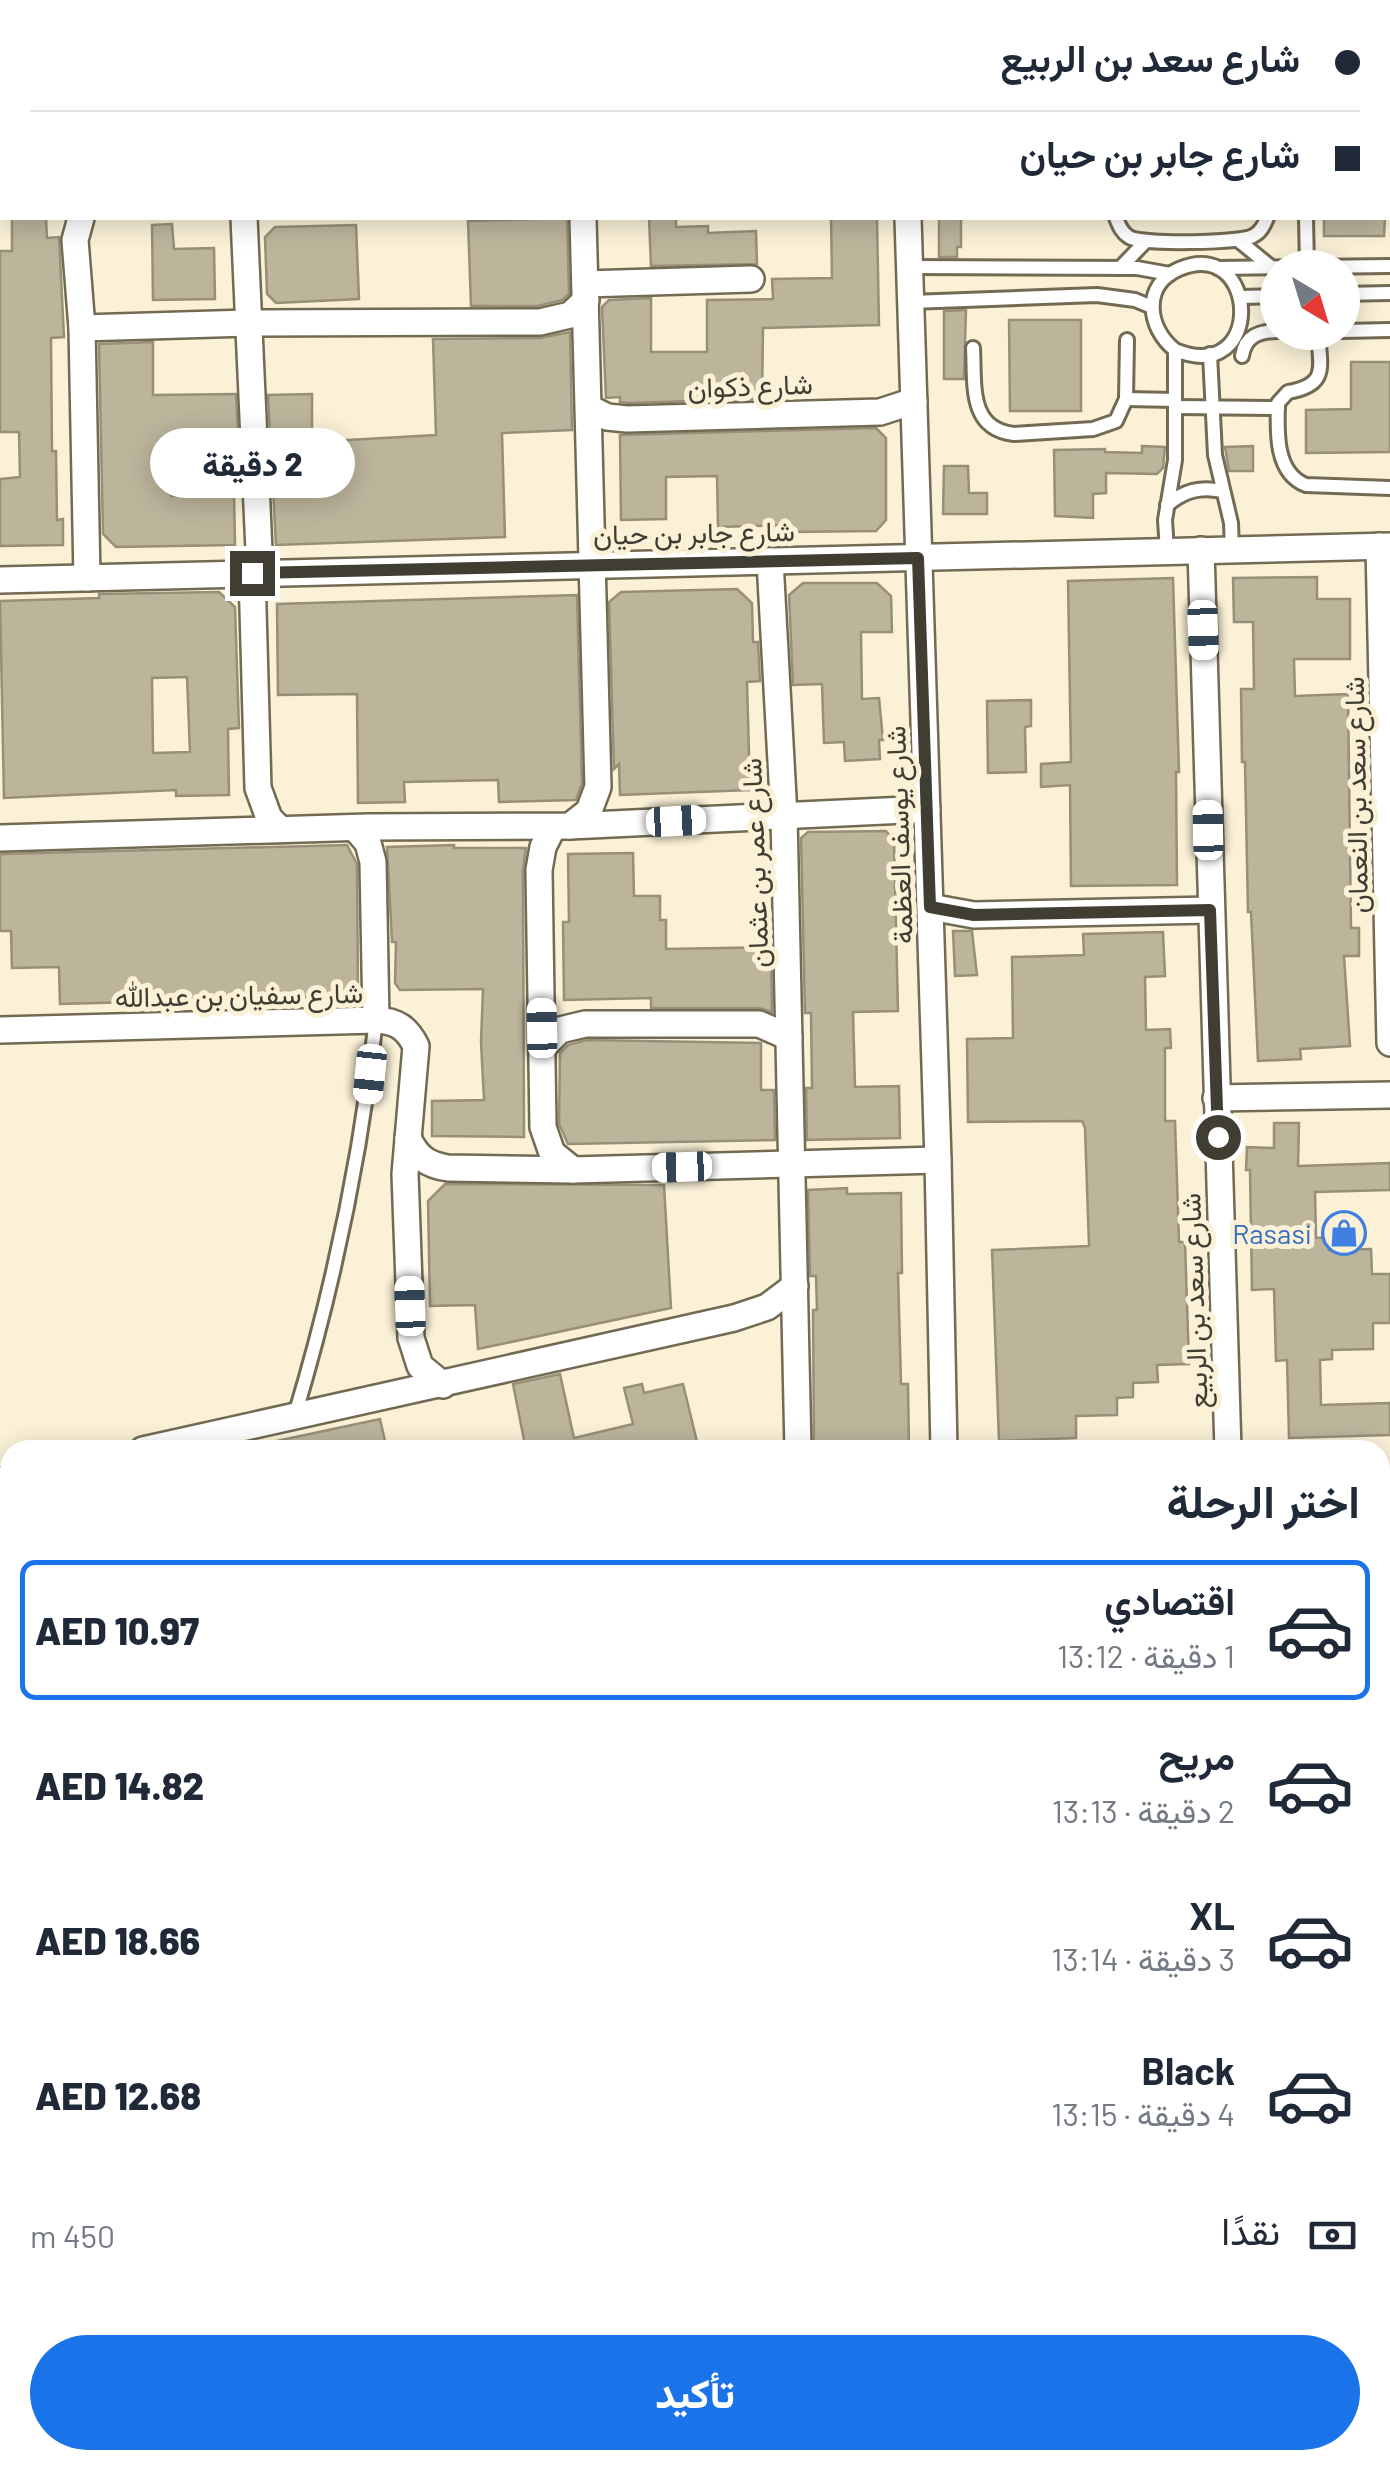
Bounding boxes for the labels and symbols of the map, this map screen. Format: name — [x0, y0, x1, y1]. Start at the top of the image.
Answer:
north arrow — [1260, 250, 1360, 350]
street label: شارع ذكوان — [687, 366, 813, 407]
callout: 2 دقيقة — [150, 428, 354, 498]
street label: شارع جابر بن حيان — [593, 513, 795, 554]
route end — [230, 551, 275, 596]
car — [1187, 599, 1219, 661]
street label: شارع سعد بن النعمان — [1336, 676, 1377, 914]
street label: شارع يوسف العظمة — [877, 725, 922, 945]
street label: شارع عمر بن عثمان — [733, 757, 778, 969]
car — [1192, 800, 1224, 860]
car — [645, 804, 707, 838]
street label: شارع سفيان بن عبدالله — [114, 975, 364, 1016]
car — [526, 998, 558, 1058]
car — [352, 1043, 388, 1105]
route start — [1196, 1115, 1241, 1160]
car — [651, 1151, 713, 1183]
street label: شارع سعد بن الربيع — [1172, 1192, 1218, 1410]
shop icon: Rasasi — [1321, 1210, 1367, 1256]
place label: Rasasi — [1232, 1216, 1312, 1250]
car — [394, 1275, 426, 1337]

